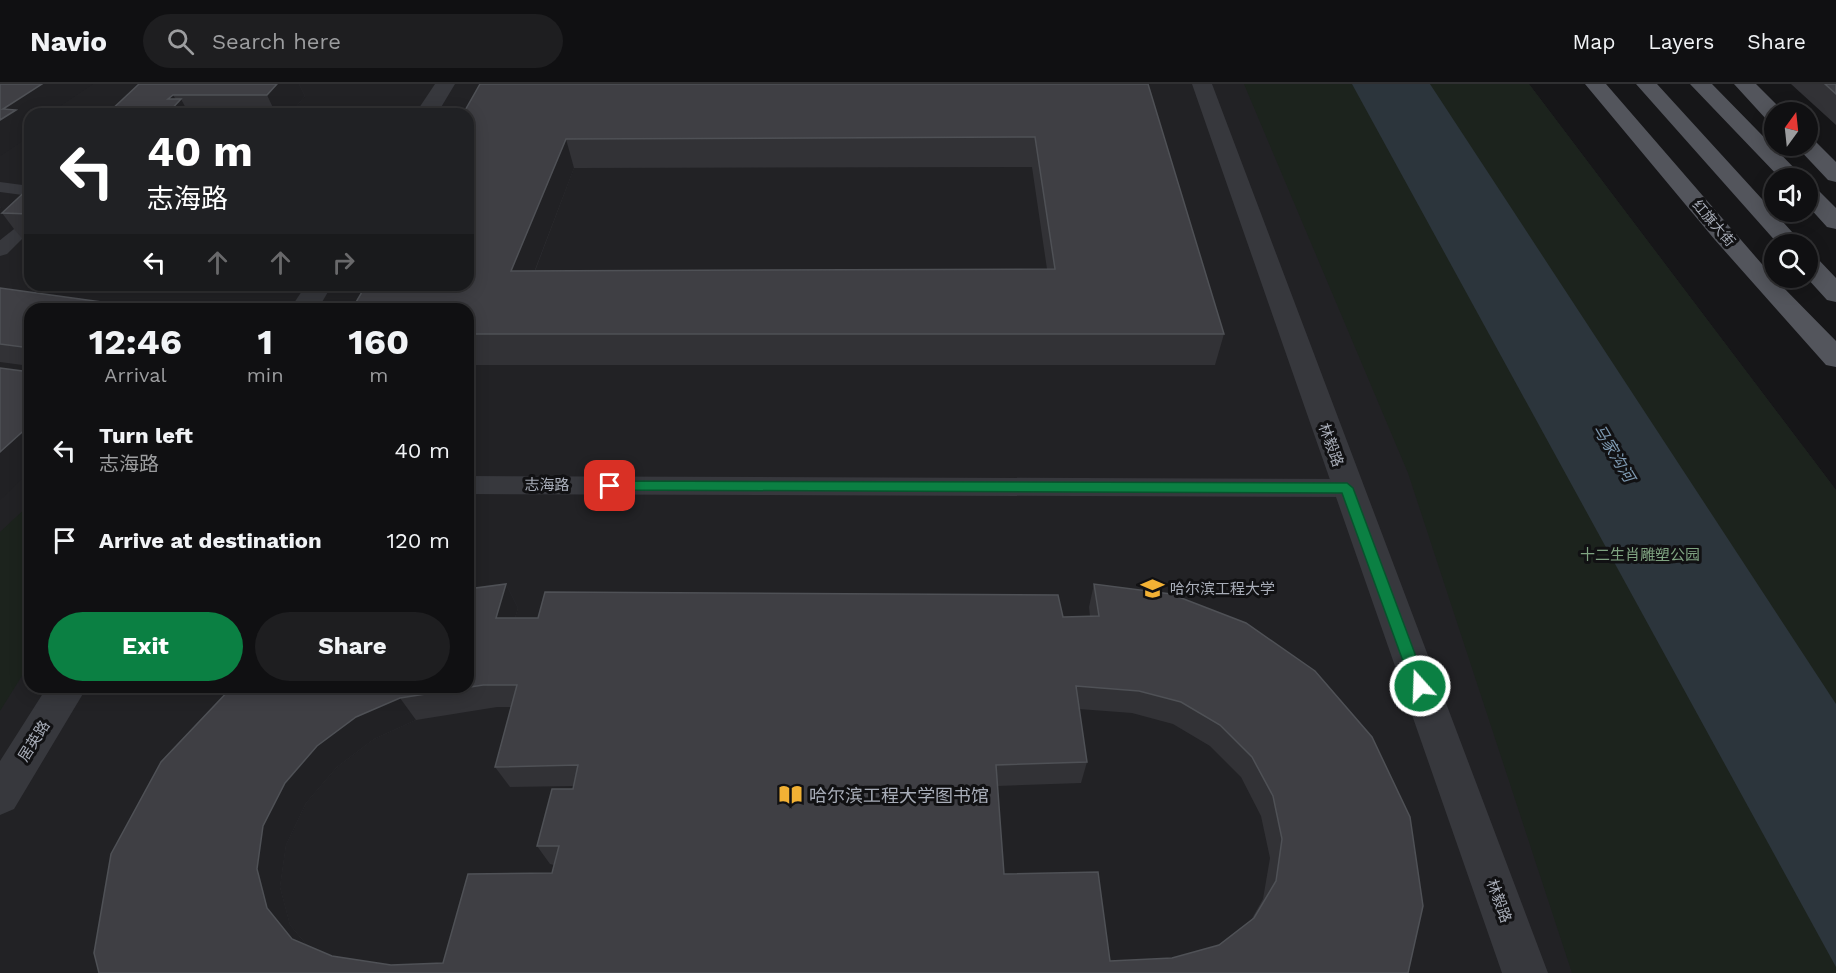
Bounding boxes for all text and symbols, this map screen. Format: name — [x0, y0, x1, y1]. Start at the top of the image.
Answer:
search box — [143, 14, 563, 68]
text: Navio — [30, 25, 107, 58]
icon: search — [164, 25, 197, 58]
text: Search here — [212, 29, 341, 54]
text: Map — [1572, 29, 1615, 54]
text: Layers — [1648, 29, 1714, 54]
text: Share — [1747, 29, 1806, 54]
north arrow — [1764, 102, 1818, 156]
map controls — [1764, 102, 1818, 288]
text: 40 m — [147, 127, 253, 176]
icon: left — [48, 132, 126, 210]
button: sound — [1764, 168, 1818, 222]
text: 志海路 — [147, 183, 228, 215]
street label: 红旗大街 — [1690, 197, 1738, 249]
button: search — [1764, 234, 1818, 288]
icon: left — [138, 246, 171, 279]
icon: ahead — [201, 246, 234, 279]
icon: ahead — [264, 246, 297, 279]
icon: right — [327, 246, 360, 279]
text: 12:46 — [89, 321, 182, 363]
text: 1 — [257, 321, 273, 363]
text: 160 — [348, 321, 409, 363]
text: Arrival — [104, 363, 167, 387]
text: min — [247, 363, 284, 387]
text: m — [369, 363, 388, 387]
street label: 林毅路 — [1315, 421, 1347, 469]
water label: 马家沟河 — [1589, 421, 1640, 488]
text: Turn left — [99, 423, 193, 448]
icon: left — [48, 434, 81, 467]
text: 40 m — [394, 438, 450, 463]
text: 志海路 — [99, 452, 159, 476]
pin — [584, 460, 635, 511]
icon: arrive — [593, 469, 626, 502]
street label: 志海路 — [524, 476, 570, 494]
icon: arrive — [48, 524, 81, 557]
text: Arrive at destination — [99, 528, 322, 553]
text: 120 m — [386, 528, 450, 553]
park label: 十二生肖雕塑公园 — [1580, 546, 1700, 564]
school or university icon: 哈尔滨工程大学 — [1139, 576, 1165, 602]
place label: 哈尔滨工程大学 — [1170, 580, 1275, 598]
button: Exit — [48, 612, 243, 681]
button: Share — [255, 612, 450, 681]
position arrow — [1388, 654, 1452, 718]
street label: 居英路 — [14, 717, 54, 765]
library icon: 哈尔滨工程大学图书馆 — [778, 782, 804, 808]
place label: 哈尔滨工程大学图书馆 — [809, 785, 989, 806]
street label: 林毅路 — [1483, 877, 1515, 925]

